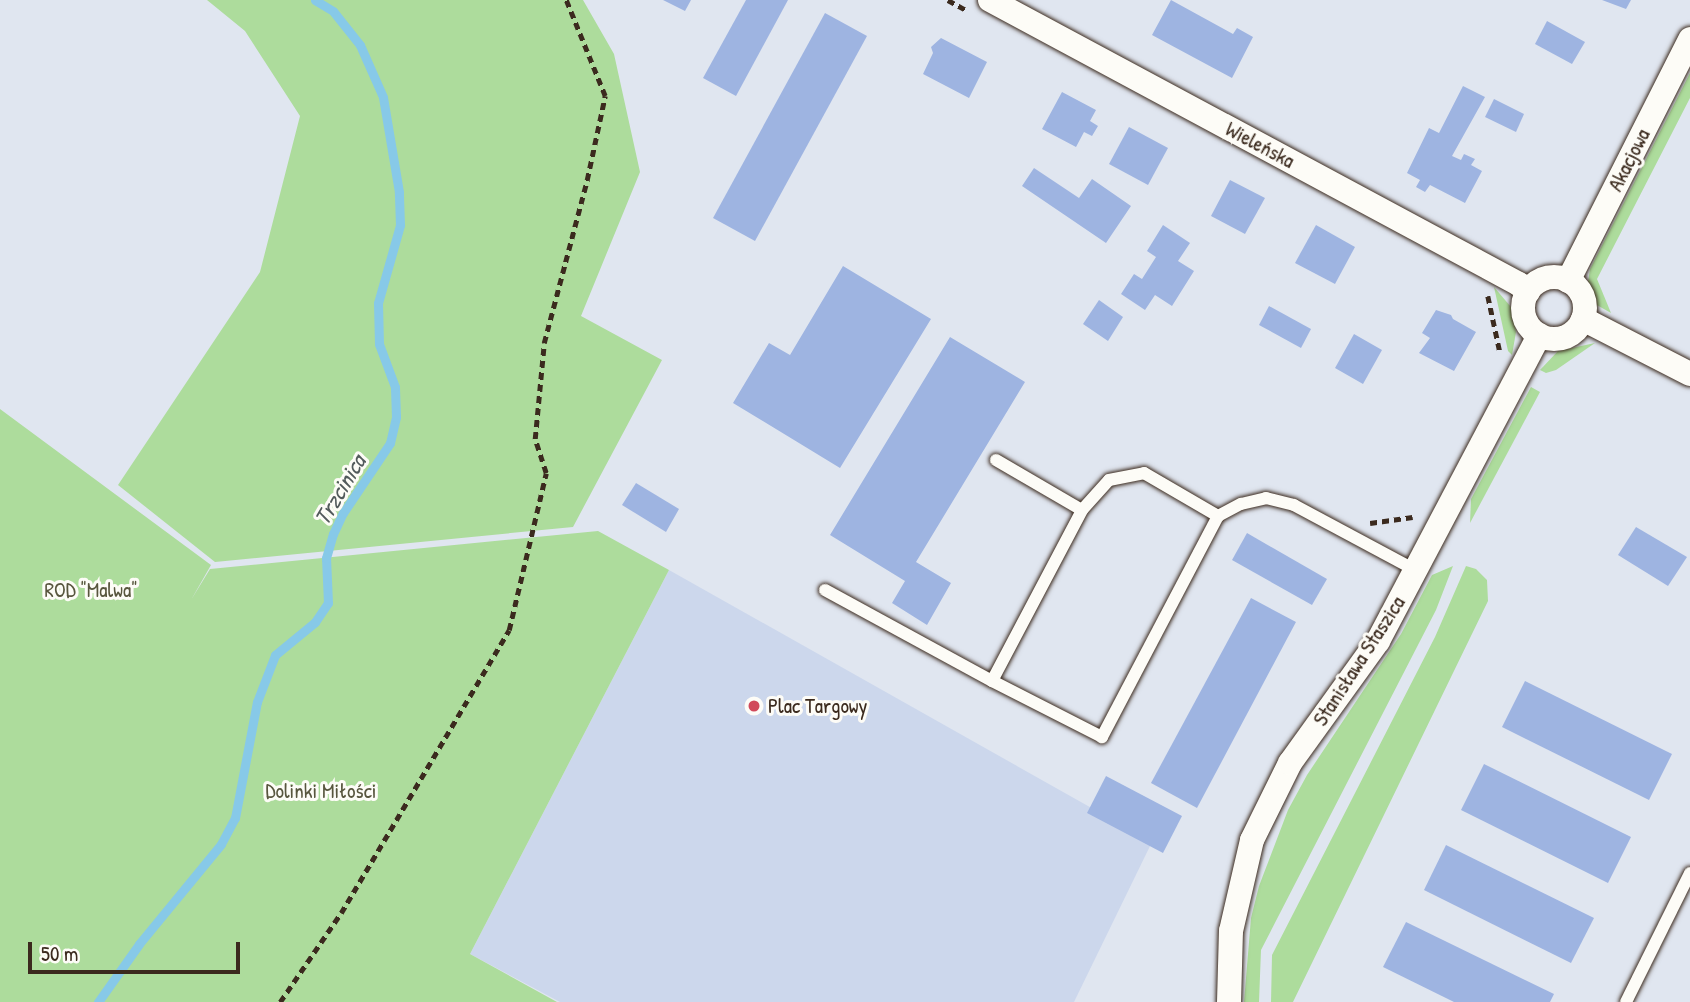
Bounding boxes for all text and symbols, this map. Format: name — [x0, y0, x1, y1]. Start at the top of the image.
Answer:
street label: Wieleńska — [1221, 116, 1299, 174]
street label: Akacjowa — [1603, 125, 1655, 195]
water label: Trzcinica — [308, 450, 372, 530]
park label: ROD "Malwa" — [44, 577, 138, 603]
street label: Stanisława Staszica — [1308, 591, 1410, 731]
place label: Plac Targowy — [768, 693, 867, 719]
marker: Plac Targowy — [746, 698, 762, 714]
park label: Dolinki Miłości — [265, 778, 377, 804]
scale bar — [32, 928, 243, 972]
text: 50 m — [41, 939, 78, 968]

